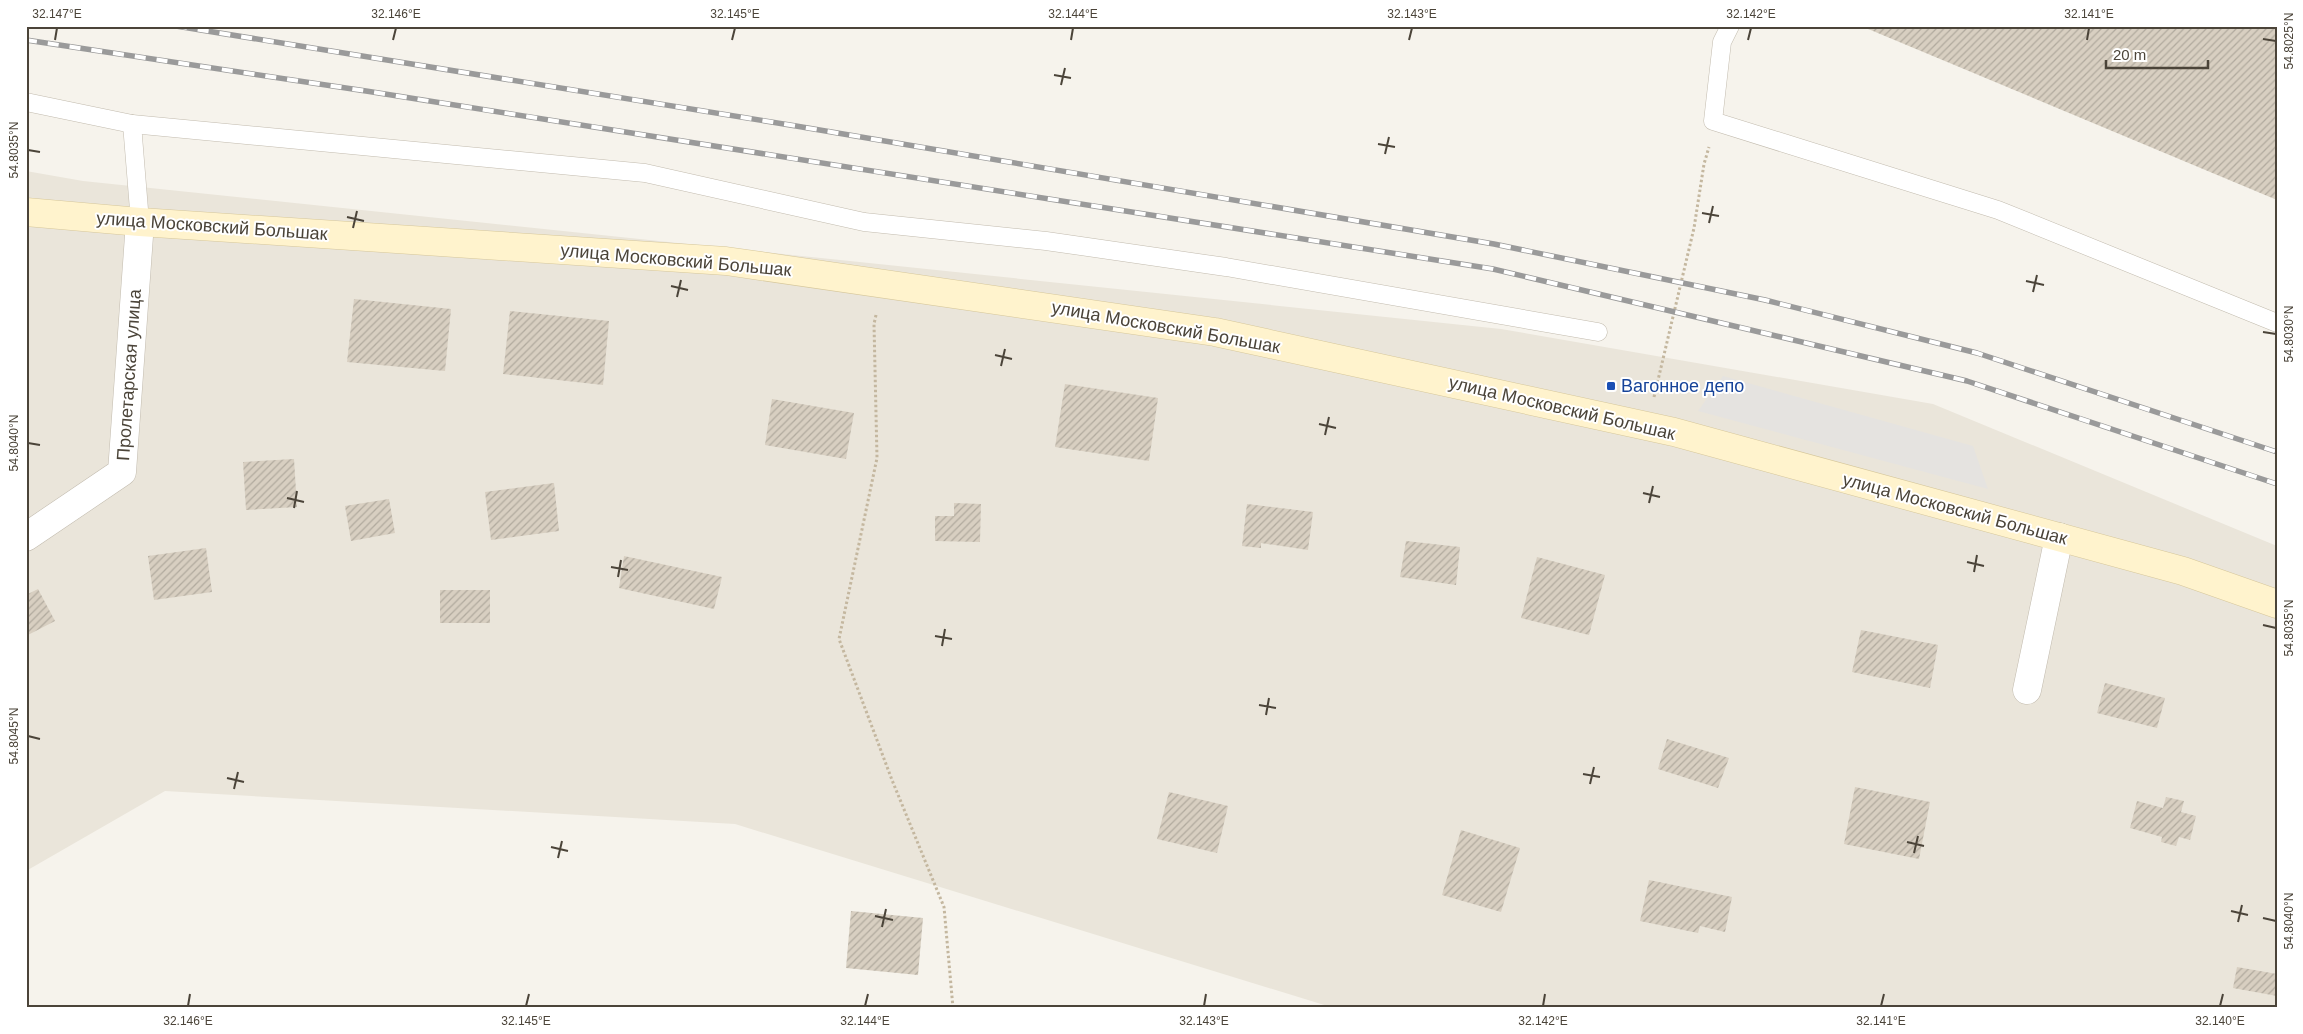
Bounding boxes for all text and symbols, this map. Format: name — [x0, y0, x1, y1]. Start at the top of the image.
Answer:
text: 32.147°E — [32, 7, 82, 21]
text: 32.146°E — [371, 7, 421, 21]
text: 32.145°E — [710, 7, 760, 21]
text: 32.144°E — [1048, 7, 1098, 21]
text: 32.143°E — [1387, 7, 1437, 21]
text: 32.142°E — [1726, 7, 1776, 21]
text: 32.141°E — [2064, 7, 2114, 21]
text: 54.8025°N — [2282, 13, 2296, 69]
scale bar — [2106, 38, 2208, 70]
text: 20 m — [2113, 46, 2146, 63]
text: 54.8035°N — [7, 122, 21, 178]
street label: улица Московский Большак — [96, 208, 328, 244]
street label: улица Московский Большак — [560, 240, 792, 280]
street label: Пролетарская улица — [113, 288, 145, 462]
street label: улица Московский Большак — [1050, 297, 1282, 357]
text: 54.8030°N — [2282, 306, 2296, 362]
street label: улица Московский Большак — [1447, 372, 1677, 444]
place label: Вагонное депо — [1621, 376, 1744, 396]
marker: Вагонное депо — [1605, 380, 1617, 392]
text: 54.8040°N — [7, 415, 21, 471]
street label: улица Московский Большак — [1840, 469, 2070, 549]
text: 54.8035°N — [2282, 600, 2296, 656]
text: 54.8045°N — [7, 708, 21, 764]
text: 54.8040°N — [2282, 893, 2296, 949]
text: 32.146°E — [163, 1014, 213, 1028]
text: 32.145°E — [501, 1014, 551, 1028]
text: 32.144°E — [840, 1014, 890, 1028]
text: 32.143°E — [1179, 1014, 1229, 1028]
text: 32.142°E — [1518, 1014, 1568, 1028]
text: 32.141°E — [1856, 1014, 1906, 1028]
text: 32.140°E — [2195, 1014, 2245, 1028]

